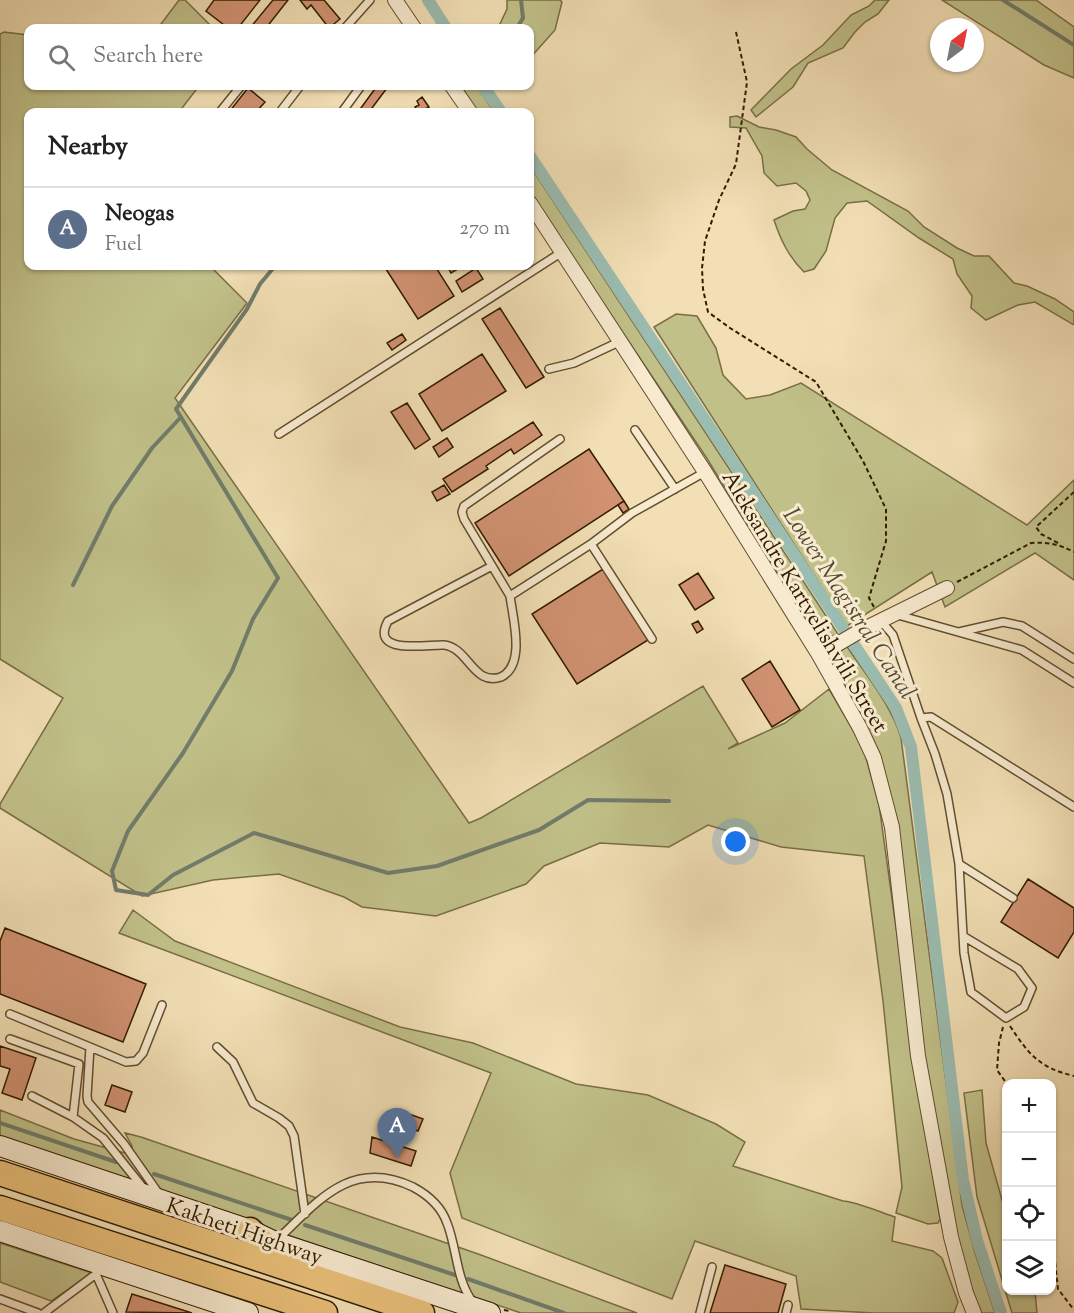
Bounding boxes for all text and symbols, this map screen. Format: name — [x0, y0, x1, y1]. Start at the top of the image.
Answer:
north arrow — [930, 18, 984, 72]
search box — [24, 24, 534, 90]
icon: search — [45, 41, 78, 74]
text: Search here — [93, 41, 203, 73]
text: Nearby — [48, 129, 128, 166]
text: Neogas — [105, 199, 174, 231]
text: A — [59, 215, 76, 244]
text: 270 m — [460, 215, 510, 244]
text: Fuel — [105, 231, 142, 260]
street label: Aleksandre Kartvelishvili Street — [712, 465, 895, 740]
water label: Lower Magistral Canal — [773, 501, 923, 707]
your location — [721, 827, 750, 856]
map controls — [1002, 1079, 1056, 1295]
button: + — [1002, 1079, 1056, 1133]
pin: A — [378, 1108, 416, 1158]
button: − — [1002, 1133, 1056, 1187]
button: locate — [1002, 1187, 1056, 1241]
street label: Kakheti Highway — [161, 1191, 327, 1275]
button: layers — [1002, 1241, 1056, 1295]

